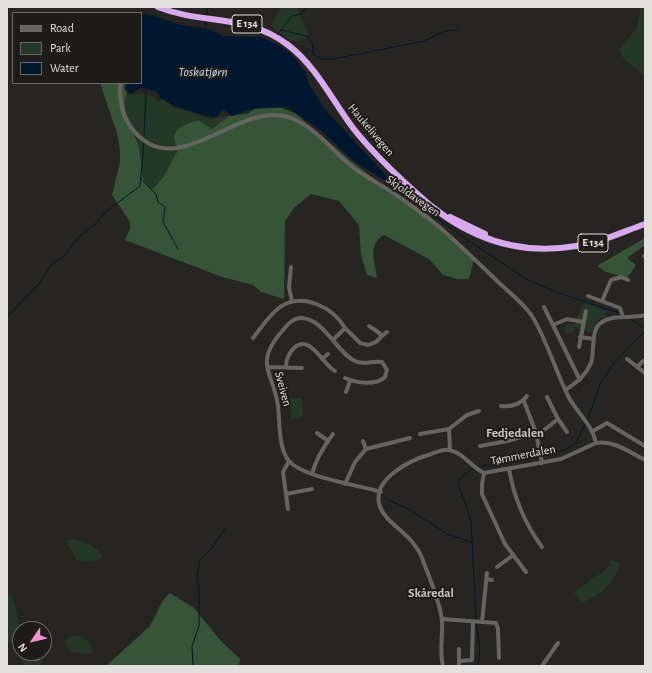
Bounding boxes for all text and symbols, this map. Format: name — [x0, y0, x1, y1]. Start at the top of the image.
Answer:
legend — [12, 12, 142, 84]
road number: E 134 — [232, 15, 262, 33]
text: Road — [50, 22, 74, 34]
text: Park — [50, 42, 71, 54]
text: Water — [50, 62, 79, 74]
water label: Toskatjørn — [178, 64, 228, 80]
street label: Haukelivegen — [345, 101, 397, 159]
street label: Skjoldavegen — [383, 172, 443, 220]
road number: E 134 — [578, 234, 608, 252]
street label: Sveiven — [271, 370, 295, 408]
district label: Fedjedalen — [486, 425, 544, 441]
street label: Tømmerdalen — [489, 442, 557, 468]
district label: Skåredal — [408, 585, 454, 601]
north arrow — [12, 621, 52, 661]
text: N — [16, 641, 29, 654]

